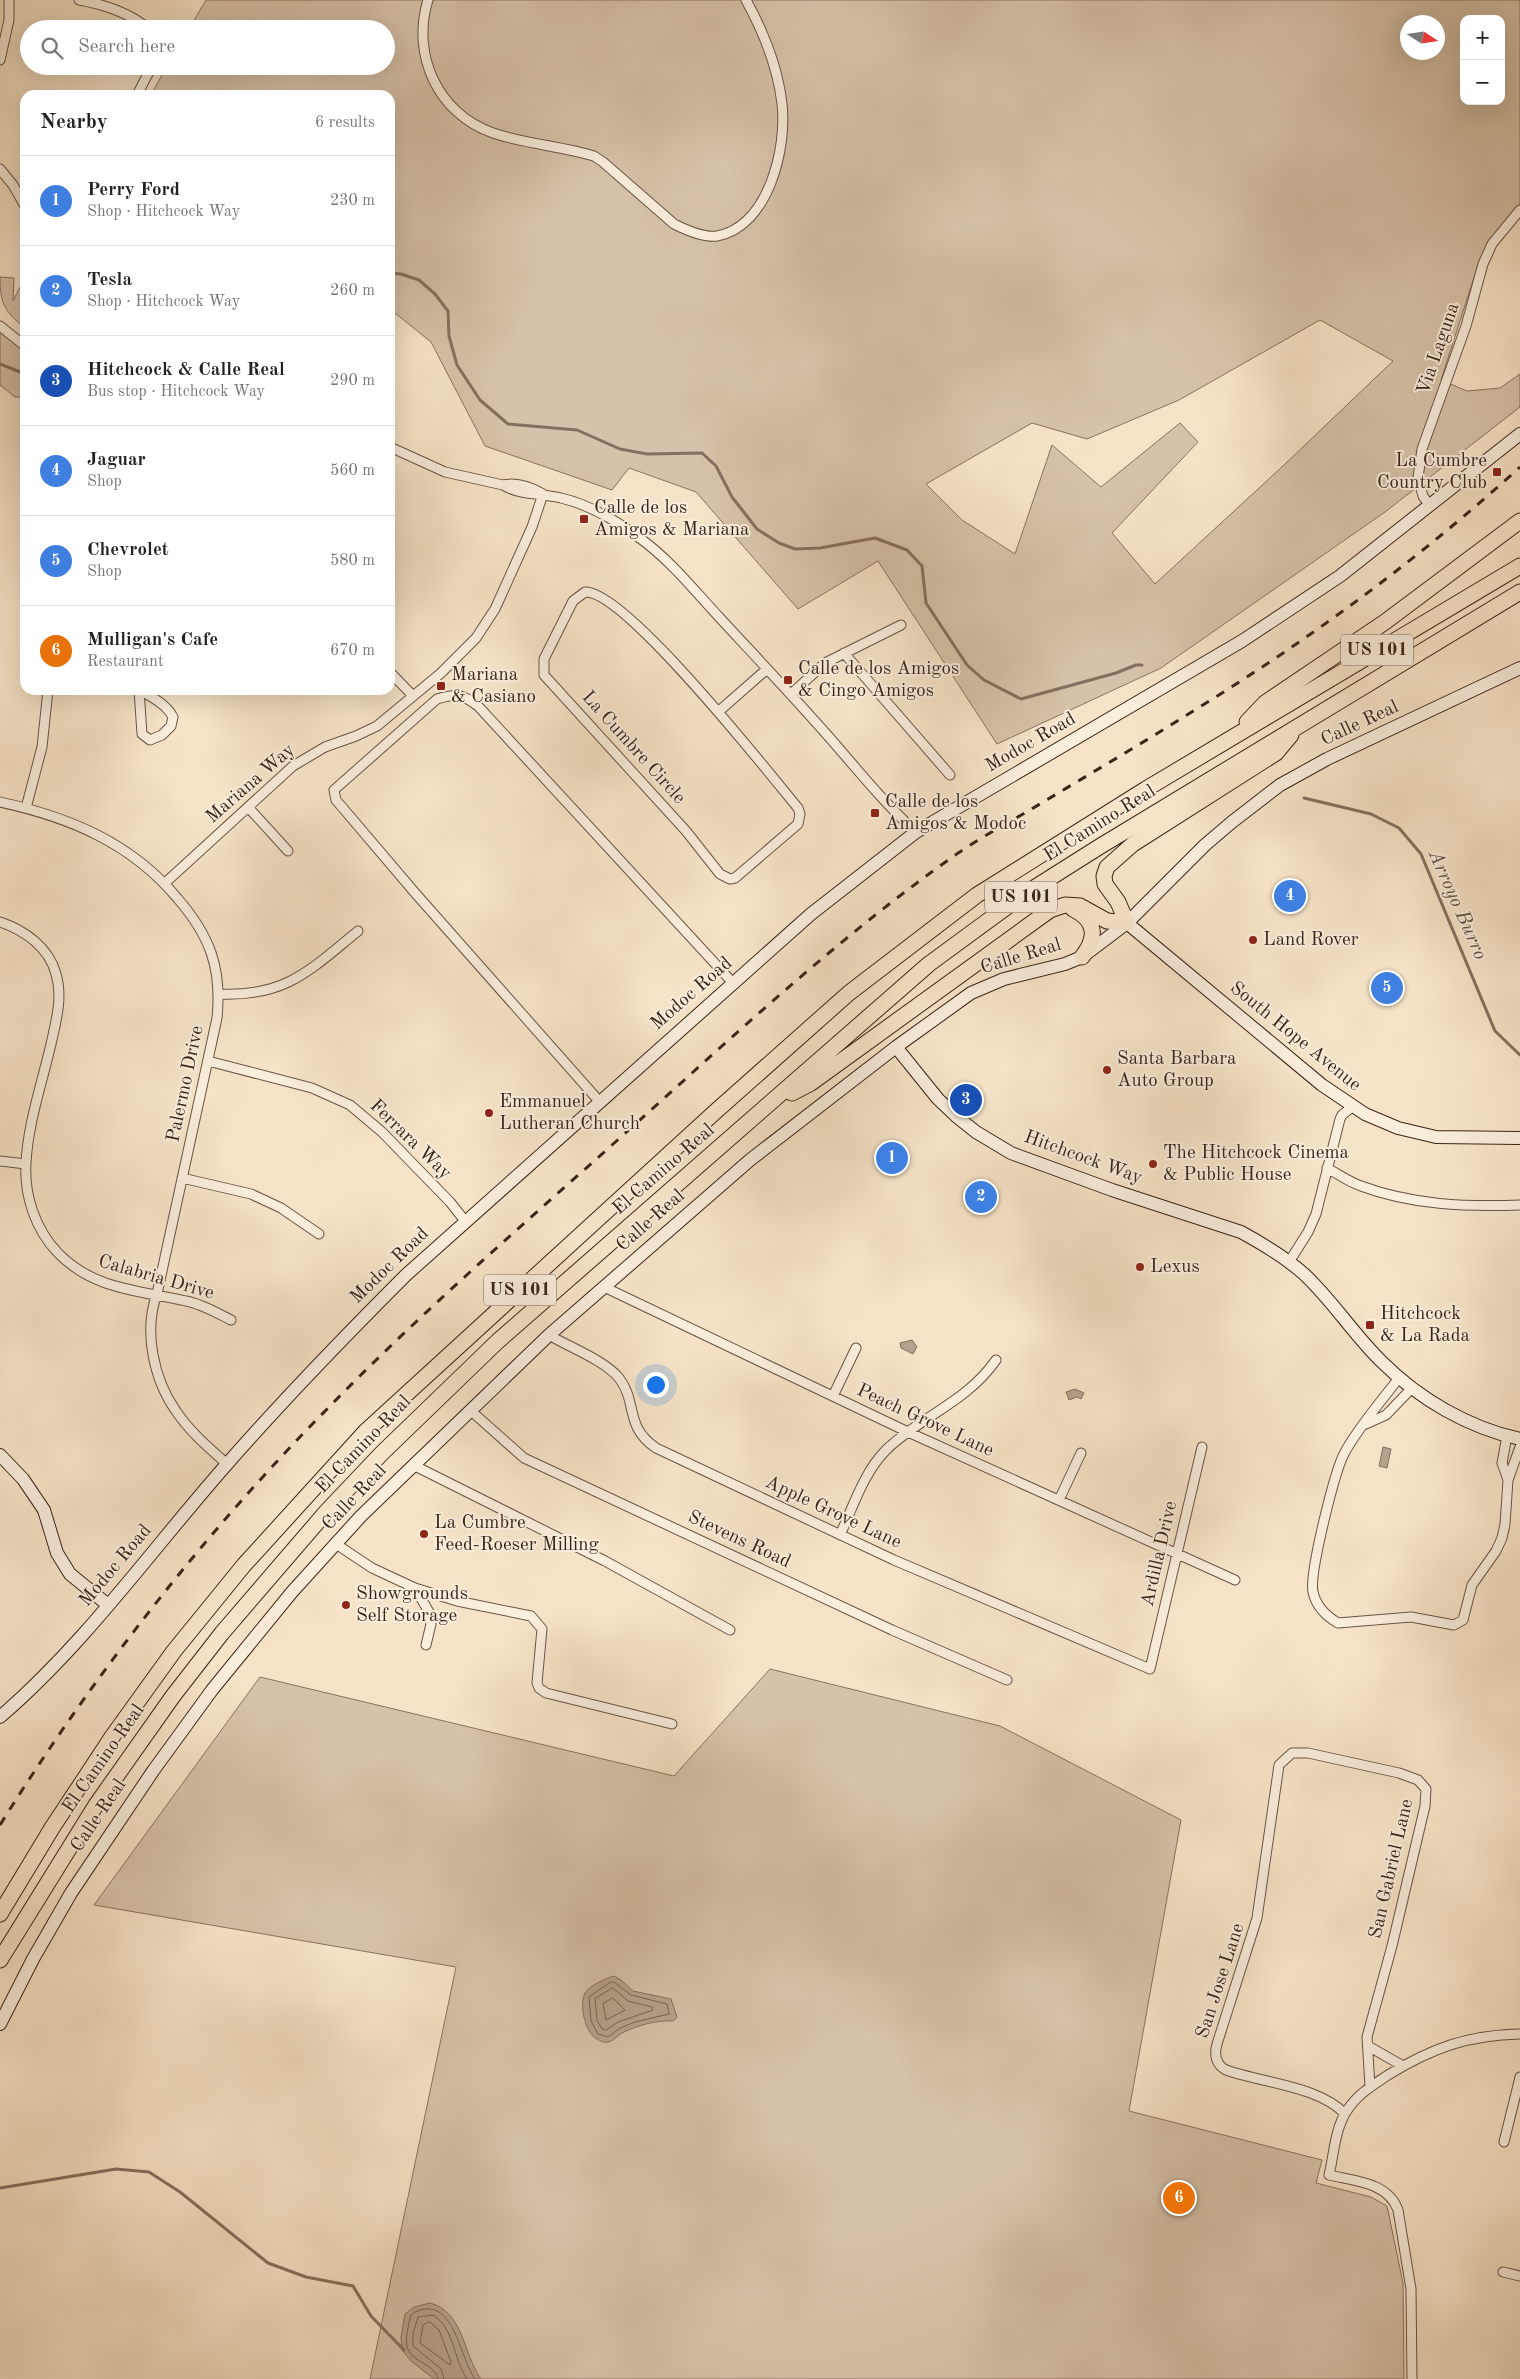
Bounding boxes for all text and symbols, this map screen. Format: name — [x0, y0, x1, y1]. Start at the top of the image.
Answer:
north arrow — [1400, 15, 1445, 60]
map controls — [1460, 15, 1505, 105]
button: + — [1460, 15, 1505, 60]
search box — [20, 20, 395, 75]
icon: search — [38, 34, 66, 62]
text: Search here — [78, 38, 175, 57]
button: − — [1460, 60, 1505, 105]
text: Nearby — [40, 112, 108, 133]
text: 6 results — [315, 115, 375, 131]
text: Perry Ford — [87, 181, 180, 200]
text: 1 — [51, 193, 61, 209]
text: 230 m — [330, 193, 375, 209]
text: Shop · Hitchcock Way — [87, 204, 240, 220]
text: Tesla — [87, 271, 132, 290]
text: 2 — [51, 283, 61, 299]
text: 260 m — [330, 283, 375, 299]
text: Shop · Hitchcock Way — [87, 294, 240, 310]
street label: Via Laguna — [1414, 300, 1464, 397]
text: Hitchcock & Calle Real — [87, 361, 285, 380]
text: 3 — [51, 373, 61, 389]
text: 290 m — [330, 373, 375, 389]
text: Bus stop · Hitchcock Way — [87, 384, 265, 400]
text: Jaguar — [87, 451, 146, 470]
place label: La Cumbre Country Club — [1377, 452, 1487, 493]
text: 4 — [51, 463, 61, 479]
text: 560 m — [330, 463, 375, 479]
marker: La Cumbre Country Club — [1491, 466, 1503, 478]
text: Shop — [87, 474, 122, 490]
place label: Calle de los Amigos & Mariana — [594, 499, 750, 540]
marker: Calle de los Amigos & Mariana — [578, 513, 590, 525]
text: Chevrolet — [87, 541, 169, 560]
text: 5 — [51, 553, 61, 569]
text: 580 m — [330, 553, 375, 569]
text: Shop — [87, 564, 122, 580]
text: Mulligan's Cafe — [87, 631, 218, 650]
road number: US 101 — [1341, 634, 1413, 666]
text: 6 — [51, 643, 61, 659]
text: 670 m — [330, 643, 375, 659]
text: Restaurant — [87, 654, 164, 670]
place label: Calle de los Amigos & Cingo Amigos — [798, 660, 959, 701]
place label: Mariana & Casiano — [451, 666, 536, 707]
marker: Calle de los Amigos & Cingo Amigos — [782, 674, 794, 686]
marker: Mariana & Casiano — [435, 680, 447, 692]
street label: La Cumbre Circle — [578, 688, 688, 808]
street label: Calle Real — [1318, 698, 1402, 750]
street label: Modoc Road — [983, 710, 1079, 776]
street label: Mariana Way — [203, 741, 299, 827]
street label: El Camino Real — [1041, 782, 1159, 866]
place label: Calle de los Amigos & Modoc — [885, 793, 1026, 834]
marker: Calle de los Amigos & Modoc — [869, 807, 881, 819]
water label: Arroyo Burro — [1424, 846, 1490, 963]
pin: 4 — [1274, 877, 1306, 915]
road number: US 101 — [985, 882, 1057, 912]
place label: Land Rover — [1263, 931, 1359, 950]
marker: Land Rover — [1247, 934, 1259, 946]
street label: Calle Real — [978, 936, 1064, 978]
street label: Modoc Road — [648, 954, 736, 1034]
pin: 5 — [1371, 969, 1403, 1007]
street label: South Hope Avenue — [1226, 979, 1364, 1095]
street label: Palermo Drive — [164, 1024, 208, 1144]
place label: Santa Barbara Auto Group — [1117, 1050, 1237, 1091]
marker: Santa Barbara Auto Group — [1101, 1064, 1113, 1076]
pin: 3 — [950, 1081, 982, 1119]
place label: Emmanuel Lutheran Church — [499, 1093, 640, 1134]
street label: Ferrara Way — [365, 1096, 455, 1184]
marker: Emmanuel Lutheran Church — [483, 1107, 495, 1119]
street label: El Camino Real — [610, 1121, 718, 1219]
street label: Hitchcock Way — [1021, 1128, 1145, 1188]
pin: 1 — [876, 1139, 908, 1177]
place label: The Hitchcock Cinema & Public House — [1163, 1144, 1349, 1185]
marker: The Hitchcock Cinema & Public House — [1147, 1158, 1159, 1170]
pin: 2 — [965, 1178, 997, 1216]
street label: Calle Real — [613, 1187, 689, 1255]
street label: Modoc Road — [347, 1224, 433, 1308]
street label: Calabria Drive — [96, 1252, 216, 1304]
place label: Lexus — [1150, 1258, 1200, 1277]
marker: Lexus — [1134, 1261, 1146, 1273]
road number: US 101 — [484, 1274, 556, 1306]
place label: Hitchcock & La Rada — [1380, 1305, 1471, 1346]
marker: Hitchcock & La Rada — [1364, 1319, 1376, 1331]
your location — [643, 1372, 669, 1398]
street label: Peach Grove Lane — [854, 1381, 996, 1461]
street label: El Camino Real — [313, 1392, 415, 1498]
street label: Calle Real — [319, 1461, 391, 1535]
street label: Apple Grove Lane — [762, 1473, 904, 1553]
street label: Ardilla Drive — [1139, 1499, 1181, 1609]
street label: Stevens Road — [685, 1508, 793, 1572]
place label: La Cumbre Feed-Roeser Milling — [434, 1514, 599, 1555]
street label: Modoc Road — [76, 1521, 156, 1611]
marker: La Cumbre Feed-Roeser Milling — [418, 1528, 430, 1540]
place label: Showgrounds Self Storage — [356, 1585, 468, 1626]
marker: Showgrounds Self Storage — [340, 1599, 352, 1611]
street label: El Camino Real — [60, 1701, 148, 1817]
street label: Calle Real — [68, 1776, 130, 1856]
street label: San Gabriel Lane — [1367, 1797, 1417, 1941]
street label: San Jose Lane — [1193, 1921, 1249, 2041]
pin: 6 — [1163, 2179, 1195, 2217]

